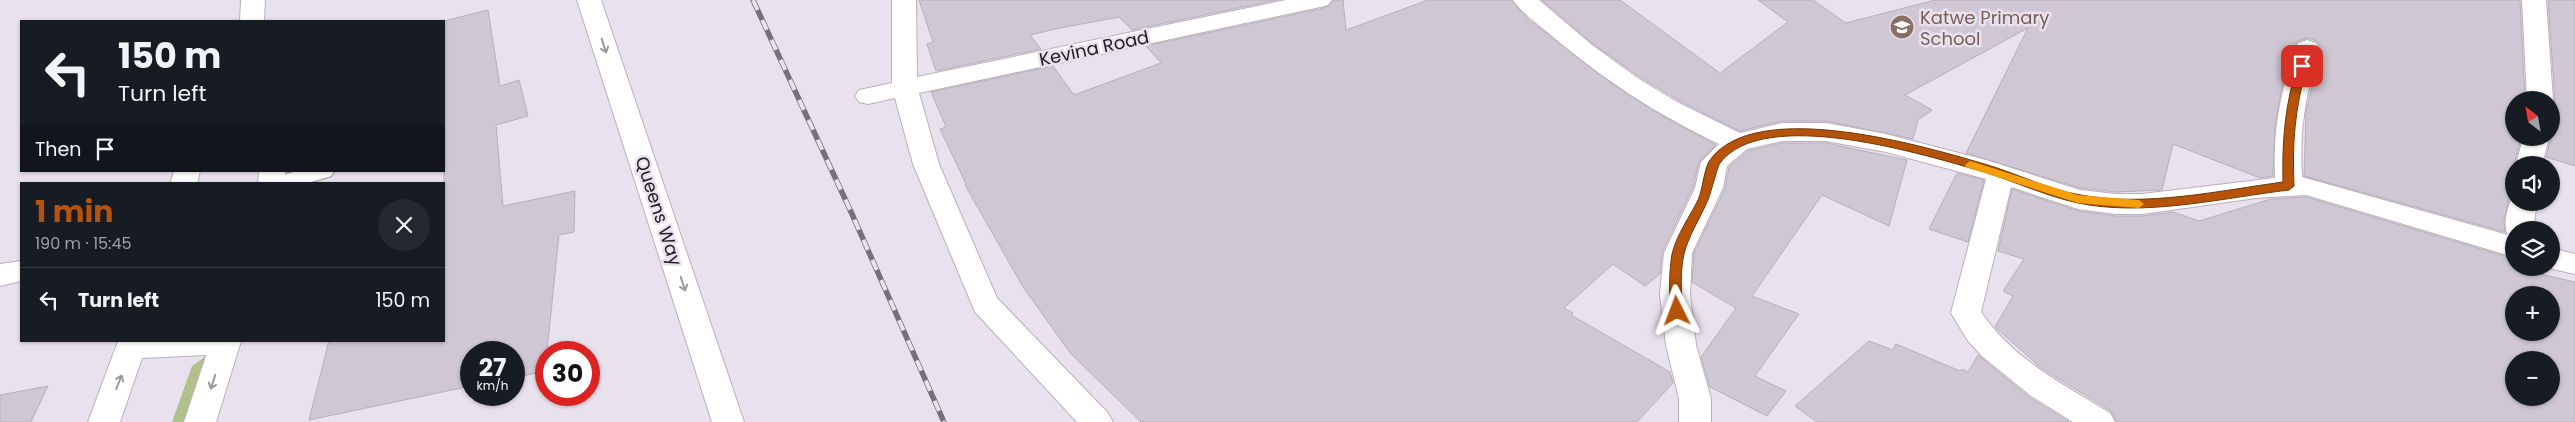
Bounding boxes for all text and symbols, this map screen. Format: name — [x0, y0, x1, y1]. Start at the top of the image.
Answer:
place label: Katwe Primary School — [1920, 5, 2049, 51]
school or university icon: Katwe Primary School — [1889, 14, 1915, 40]
street label: Kevina Road — [1037, 24, 1151, 72]
text: 150 m — [118, 31, 221, 80]
one-way arrow — [600, 38, 610, 54]
icon: left — [35, 40, 100, 105]
pin — [2281, 45, 2323, 87]
icon: arrive — [2288, 52, 2316, 80]
text: Turn left — [118, 78, 206, 109]
north arrow — [2505, 91, 2560, 146]
map controls — [2505, 91, 2560, 406]
icon: arrive — [91, 135, 119, 163]
text: Then — [35, 136, 81, 163]
street label: Queens Way — [630, 153, 688, 269]
button: sound — [2505, 156, 2560, 211]
text: 1 min — [35, 190, 113, 233]
button: close — [378, 199, 430, 251]
button: layers — [2505, 221, 2560, 276]
text: 190 m · 15:45 — [35, 232, 132, 255]
one-way arrow — [678, 275, 688, 291]
position arrow — [1650, 284, 1702, 336]
icon: left — [35, 286, 63, 314]
button: + — [2505, 286, 2560, 341]
text: Turn left — [78, 287, 159, 314]
text: 150 m — [375, 287, 430, 314]
speed limit sign: 30 — [535, 341, 600, 406]
text: 27 — [479, 350, 506, 385]
button: − — [2505, 351, 2560, 406]
one-way arrow — [208, 373, 218, 389]
one-way arrow — [115, 374, 124, 390]
text: km/h — [477, 377, 508, 394]

